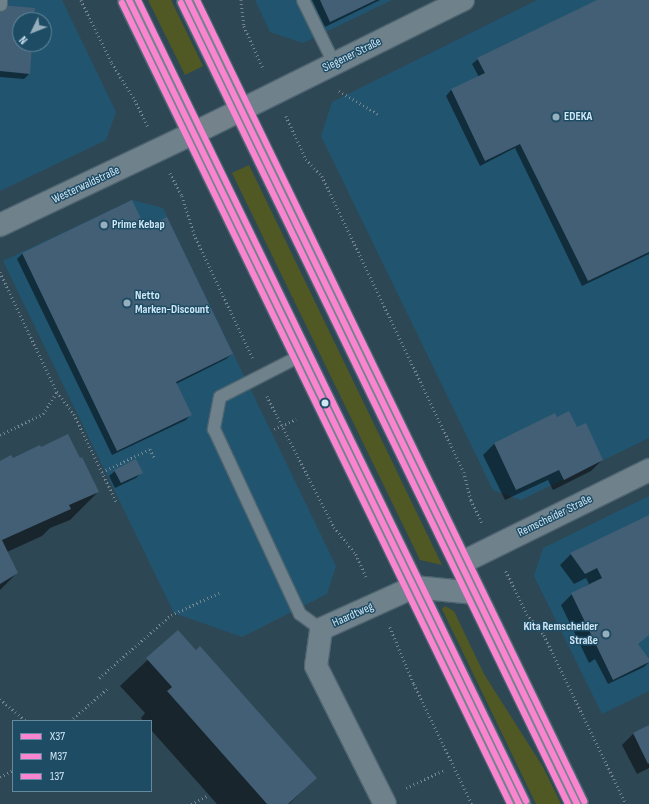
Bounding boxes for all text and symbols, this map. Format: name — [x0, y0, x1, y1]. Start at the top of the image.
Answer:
north arrow — [12, 12, 52, 52]
text: N — [17, 33, 30, 46]
street label: Siegener Straße — [320, 35, 384, 75]
place label: EDEKA — [564, 110, 592, 124]
marker: EDEKA — [551, 112, 561, 122]
street label: Westerwaldstraße — [50, 163, 122, 207]
place label: Prime Kebap — [112, 218, 165, 232]
marker: Prime Kebap — [99, 220, 109, 230]
place label: Netto Marken-Discount — [135, 289, 209, 317]
marker: Netto Marken-Discount — [122, 298, 132, 308]
unlabelled marker — [320, 398, 330, 408]
street label: Remscheider Straße — [515, 492, 595, 540]
street label: Haardtweg — [330, 600, 376, 630]
place label: Kita Remscheider Straße — [523, 620, 598, 648]
marker: Kita Remscheider Straße — [601, 629, 611, 639]
legend — [12, 720, 152, 792]
text: X37 — [50, 729, 65, 744]
text: M37 — [50, 749, 67, 764]
text: 137 — [50, 769, 64, 784]

